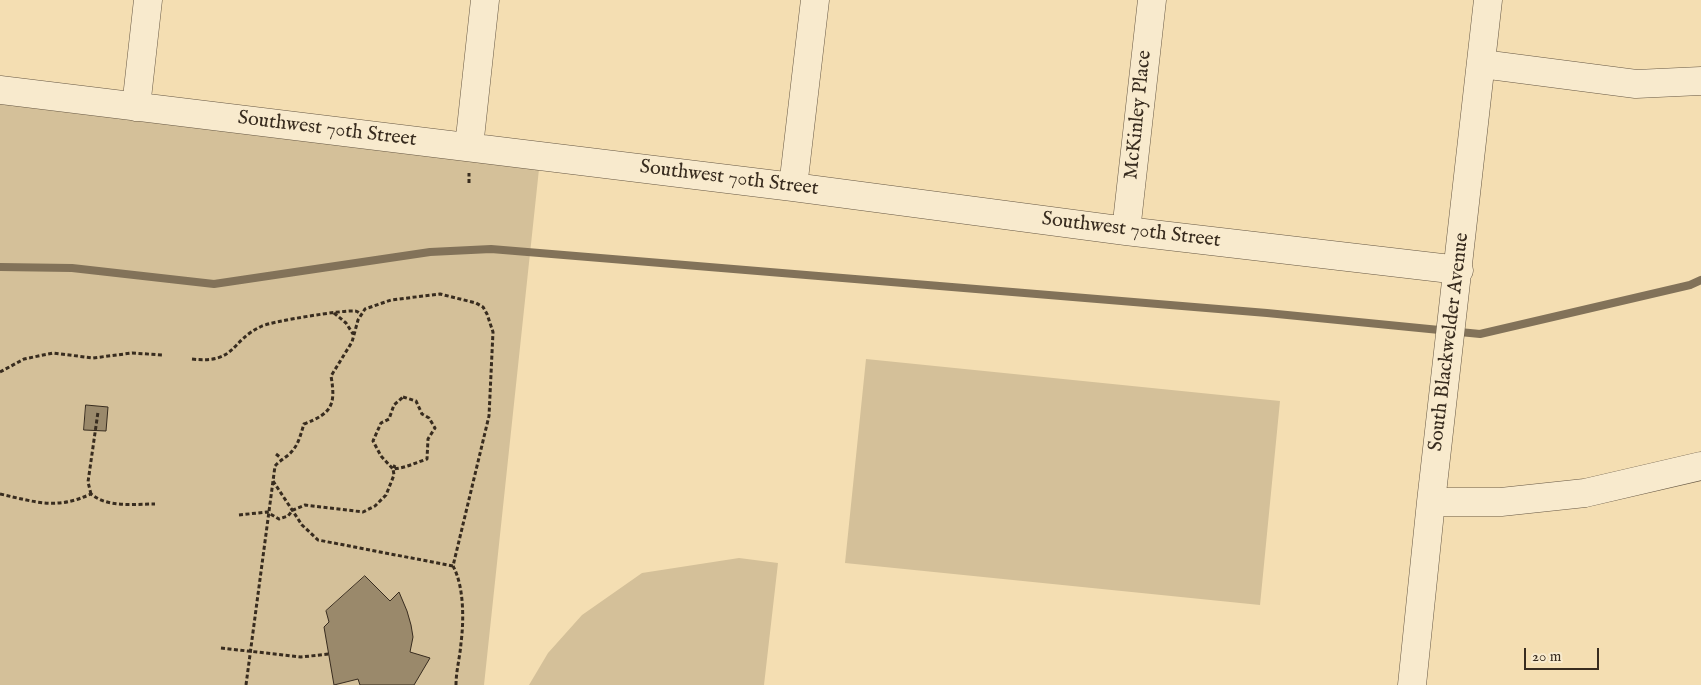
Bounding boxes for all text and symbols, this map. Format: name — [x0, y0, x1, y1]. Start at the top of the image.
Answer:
street label: McKinley Place — [1120, 49, 1158, 181]
street label: Southwest 70th Street — [236, 107, 418, 153]
street label: Southwest 70th Street — [638, 156, 820, 202]
street label: Southwest 70th Street — [1040, 208, 1222, 254]
street label: South Blackwelder Avenue — [1425, 231, 1475, 453]
scale bar — [1526, 638, 1601, 670]
text: 20 m — [1532, 647, 1561, 666]

